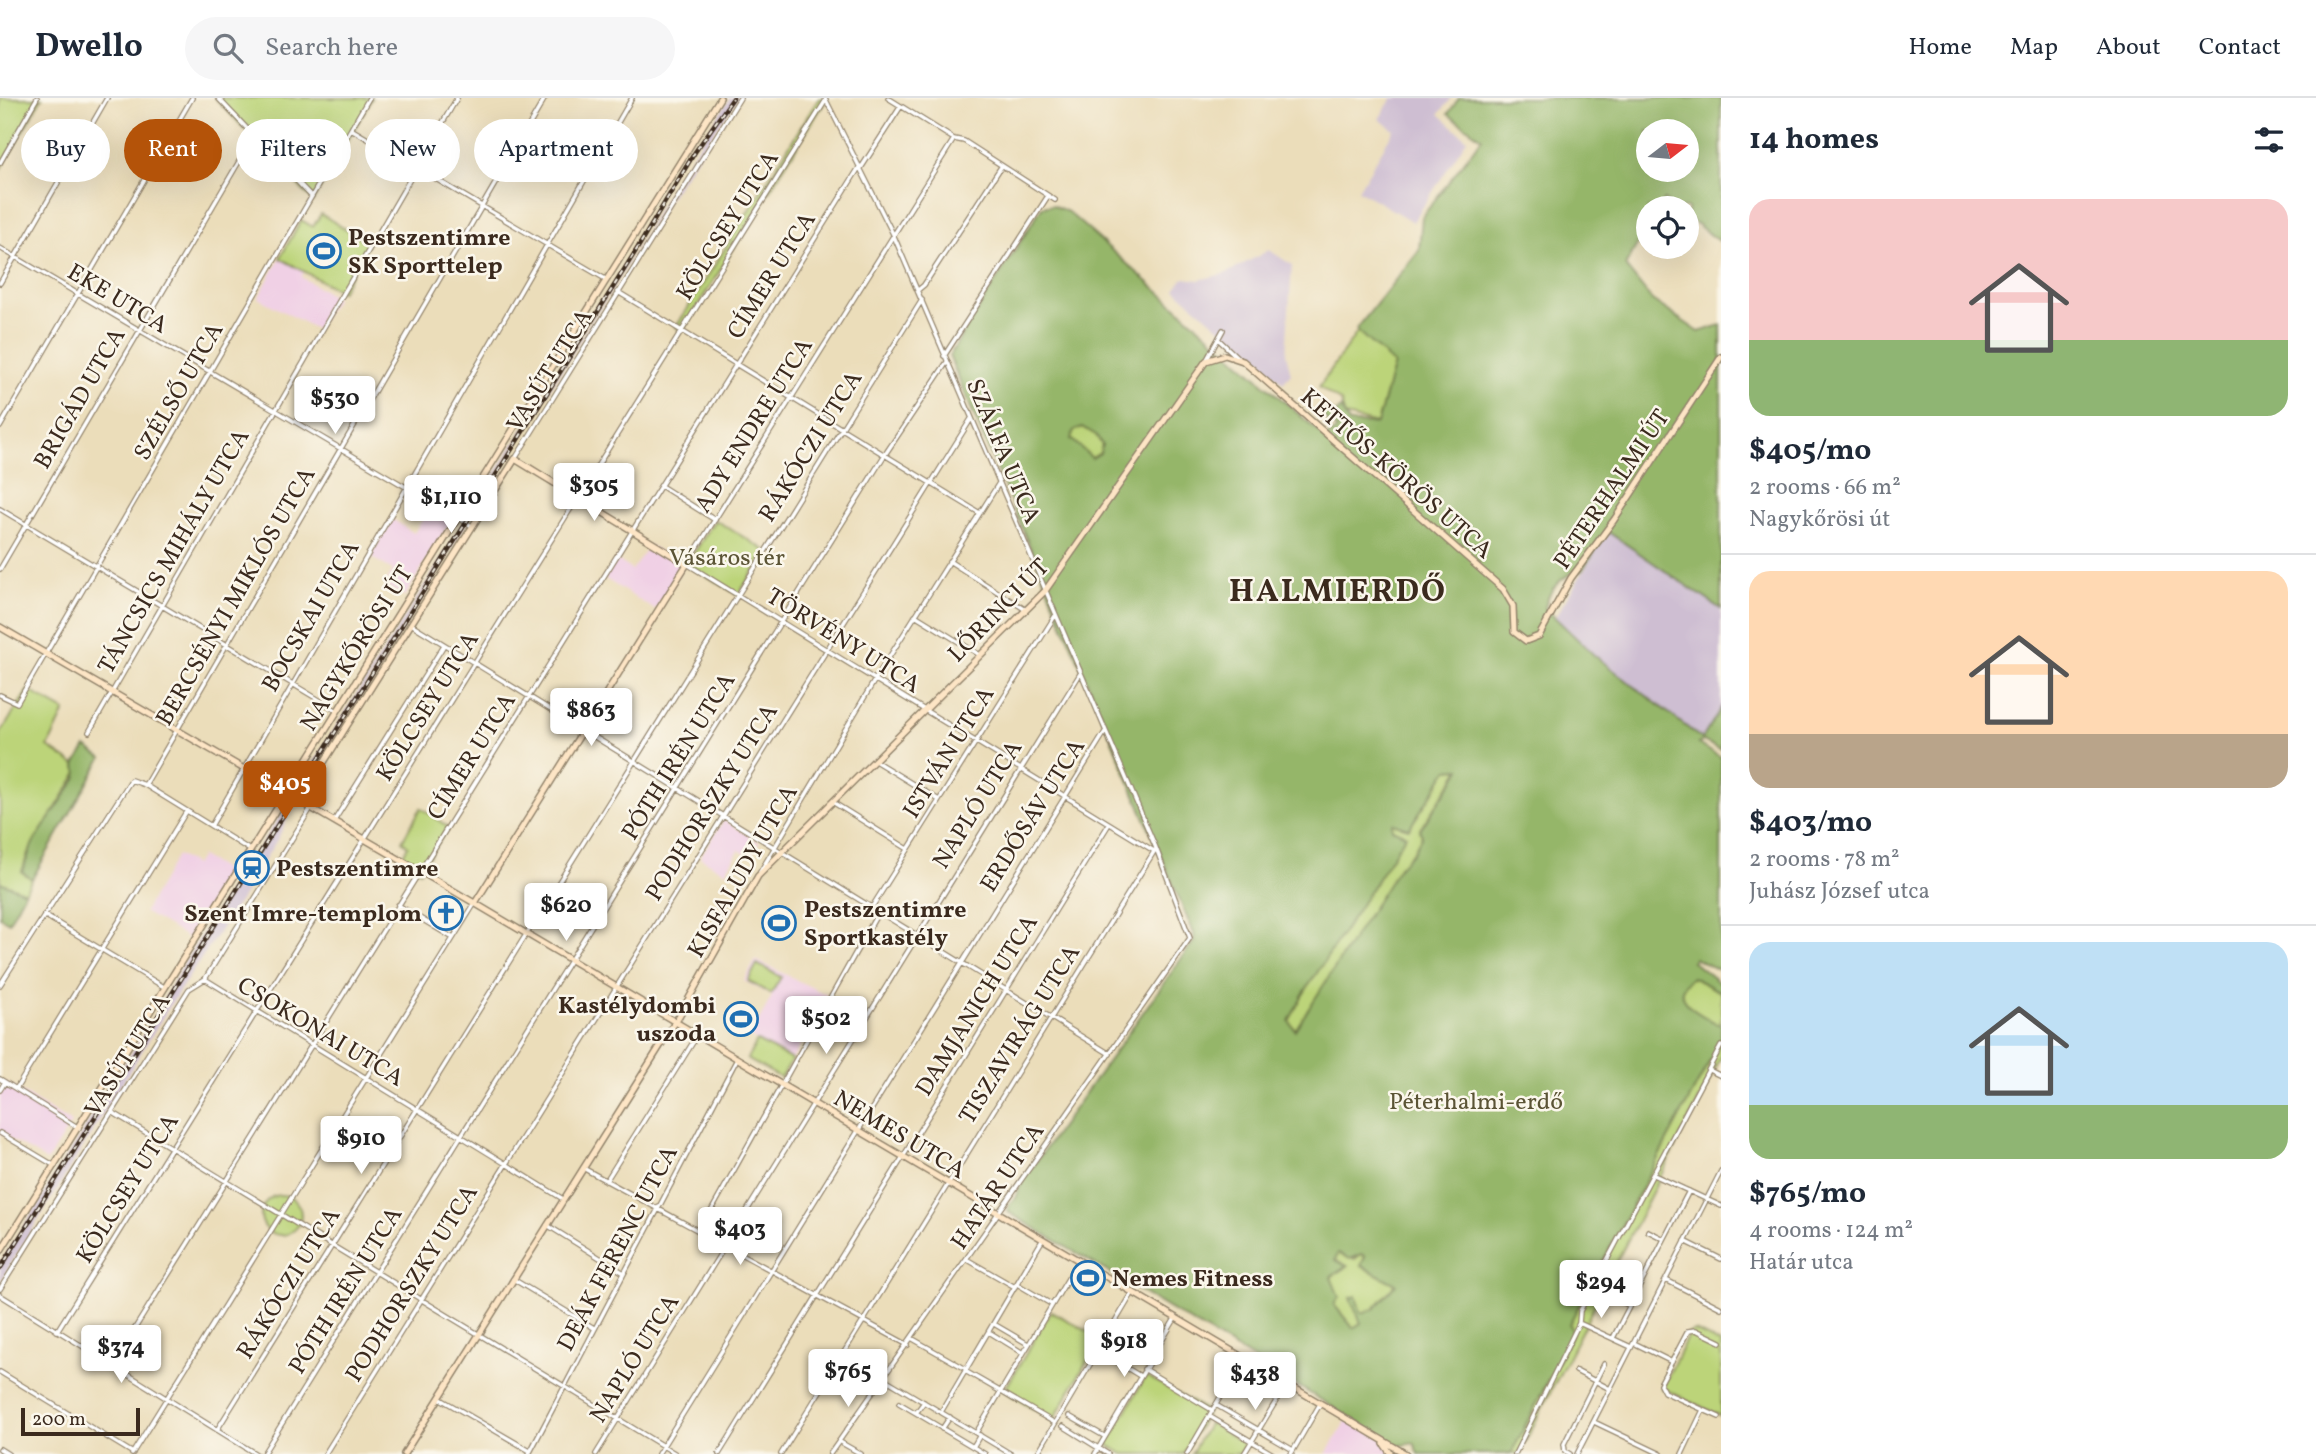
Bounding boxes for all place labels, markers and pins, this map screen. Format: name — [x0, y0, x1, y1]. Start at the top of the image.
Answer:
place label: Pestszentimre SK Sporttelep — [348, 222, 511, 284]
sports icon: Pestszentimre SK Sporttelep — [305, 232, 343, 270]
pin: $530 — [294, 376, 376, 436]
pin: $305 — [553, 464, 635, 523]
pin: $1,110 — [394, 476, 508, 535]
pin: $863 — [550, 688, 632, 748]
pin: $405 — [244, 762, 326, 821]
station icon: Pestszentimre — [233, 849, 271, 887]
place label: Pestszentimre — [276, 853, 439, 887]
pin: $620 — [525, 884, 607, 943]
church icon: Szent Imre-templom — [427, 894, 465, 932]
place label: Pestszentimre Sportkastély — [804, 894, 967, 956]
place label: Szent Imre-templom — [184, 898, 422, 932]
sports icon: Pestszentimre Sportkastély — [760, 904, 798, 942]
place label: Kastélydombi uszoda — [558, 990, 716, 1052]
pin: $502 — [785, 996, 867, 1056]
sports icon: Kastélydombi uszoda — [722, 1000, 760, 1038]
pin: $910 — [320, 1116, 402, 1176]
pin: $403 — [699, 1208, 781, 1267]
sports icon: Nemes Fitness — [1069, 1259, 1107, 1297]
pin: $294 — [1560, 1260, 1642, 1320]
place label: Nemes Fitness — [1112, 1263, 1273, 1297]
pin: $918 — [1083, 1320, 1165, 1379]
pin: $374 — [80, 1326, 162, 1385]
pin: $765 — [807, 1350, 889, 1409]
pin: $438 — [1214, 1352, 1296, 1412]

